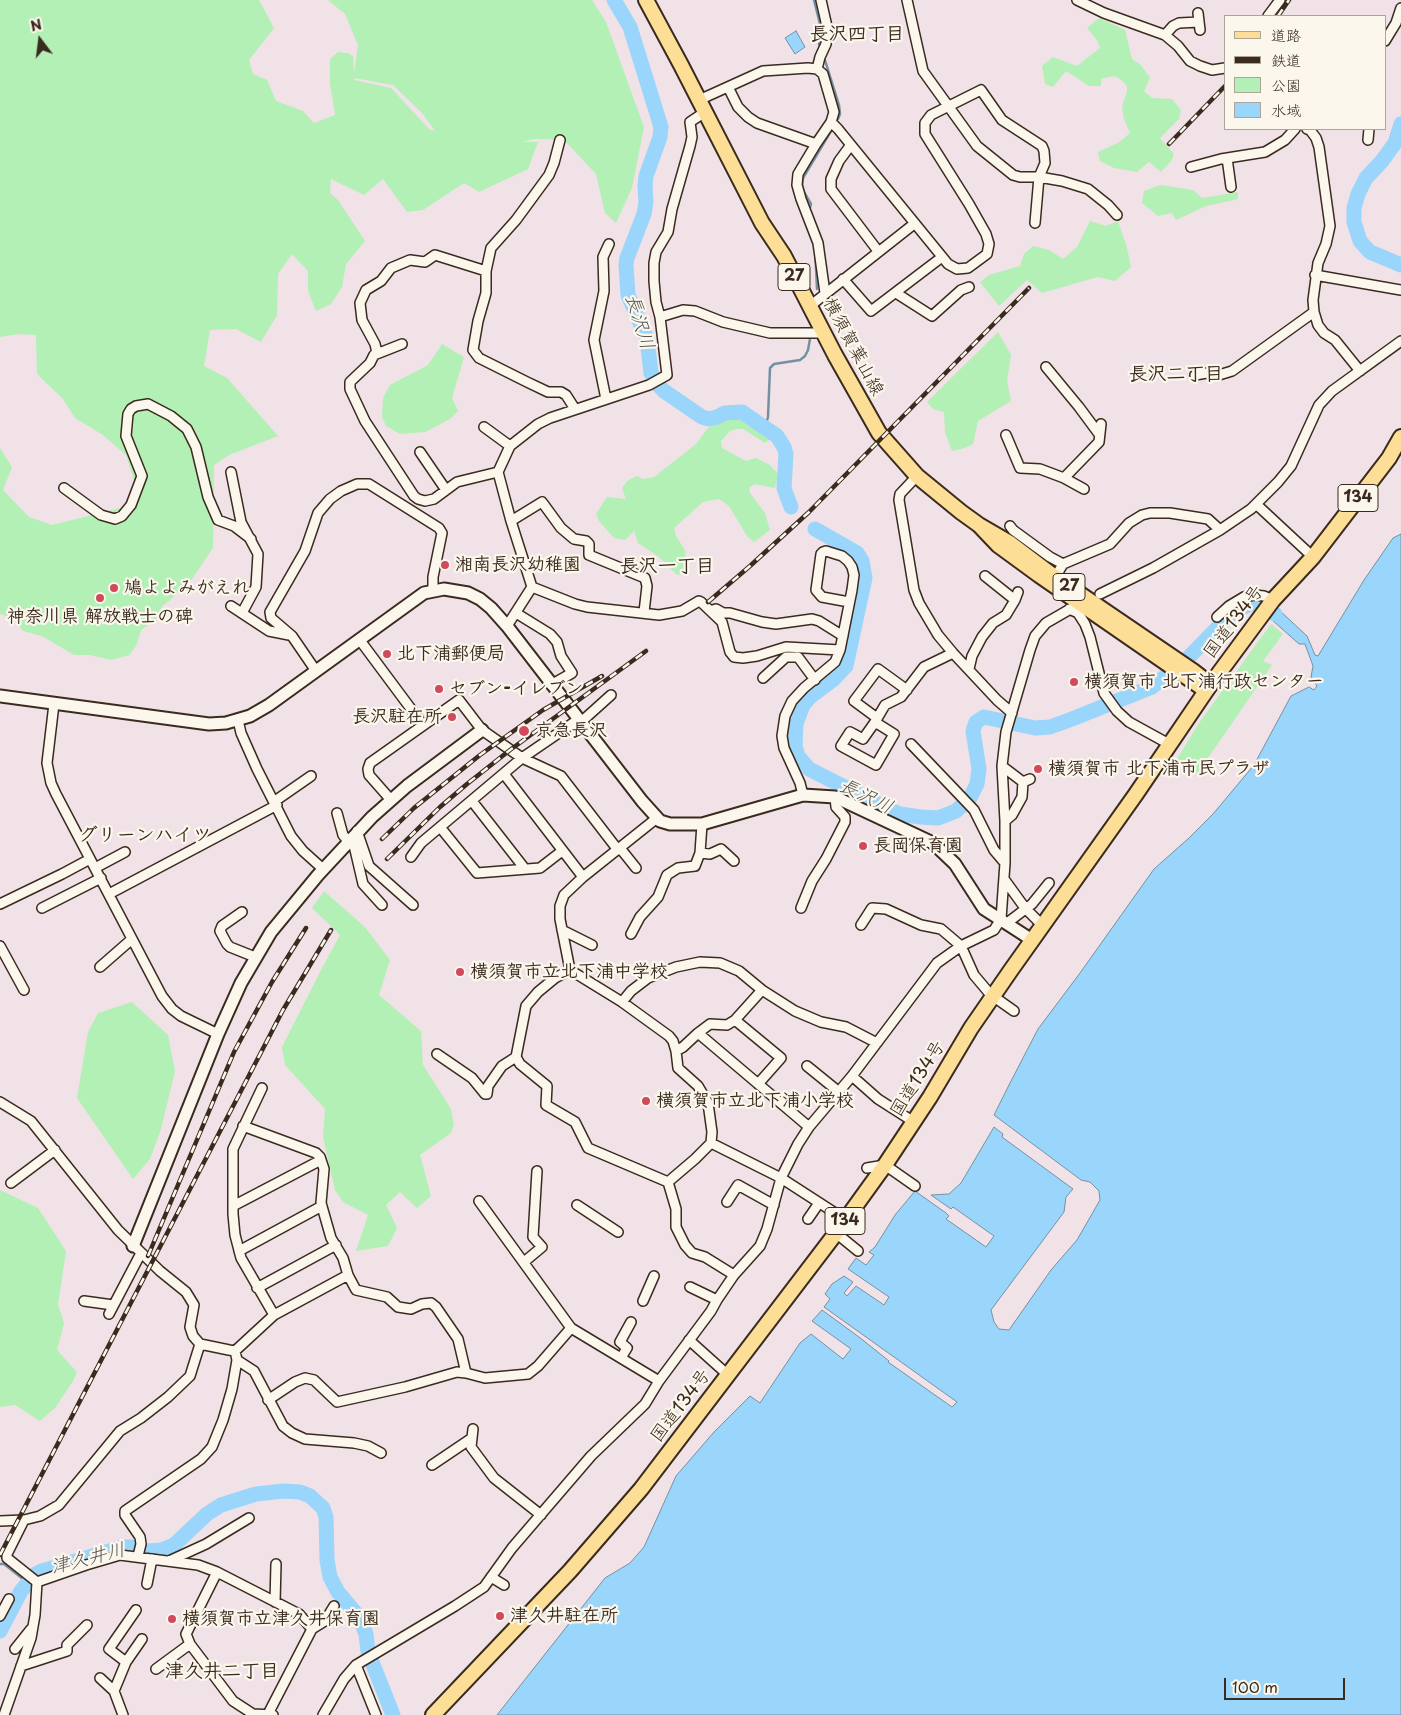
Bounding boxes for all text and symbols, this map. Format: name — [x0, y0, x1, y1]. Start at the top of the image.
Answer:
text: N — [28, 13, 44, 37]
north arrow — [15, 15, 65, 65]
legend — [1224, 15, 1386, 130]
text: 道路 — [1271, 23, 1301, 46]
district label: 長沢四丁目 — [810, 24, 904, 46]
text: 鉄道 — [1271, 48, 1301, 71]
text: 公園 — [1271, 73, 1301, 96]
text: 水域 — [1271, 98, 1301, 121]
road number: 27 — [778, 264, 810, 290]
water label: 長沢川 — [620, 291, 658, 353]
street label: 横須賀葉山線 — [818, 294, 888, 400]
district label: 長沢二丁目 — [1129, 364, 1223, 386]
road number: 134 — [1338, 484, 1378, 512]
place label: 湘南長沢幼稚園 — [455, 554, 581, 576]
district label: 長沢一丁目 — [620, 556, 714, 578]
marker: 湘南長沢幼稚園 — [439, 559, 451, 571]
road number: 27 — [1053, 574, 1085, 600]
place label: 鳩よよみがえれ — [124, 577, 250, 599]
street label: 国道134号 — [1200, 581, 1268, 663]
marker: 鳩よよみがえれ — [108, 582, 120, 594]
marker: 神奈川県 解放戦士の碑 — [94, 592, 106, 604]
place label: 神奈川県 解放戦士の碑 — [7, 606, 193, 628]
place label: 北下浦郵便局 — [397, 643, 505, 665]
marker: 北下浦郵便局 — [381, 648, 393, 660]
place label: 横須賀市 北下浦行政センター — [1084, 671, 1324, 693]
marker: 横須賀市 北下浦行政センター — [1068, 676, 1080, 688]
place label: セブン-イレブン — [449, 678, 583, 700]
marker: セブン-イレブン — [433, 683, 445, 695]
place label: 長沢駐在所 — [352, 706, 442, 728]
marker: 長沢駐在所 — [446, 711, 458, 723]
place label: 京急長沢 — [535, 720, 607, 742]
marker: 京急長沢 — [517, 724, 531, 738]
place label: 横須賀市 北下浦市民プラザ — [1048, 758, 1270, 780]
marker: 横須賀市 北下浦市民プラザ — [1032, 763, 1044, 775]
water label: 長沢川 — [835, 774, 897, 820]
district label: グリーンハイツ — [79, 825, 211, 847]
place label: 長岡保育園 — [873, 835, 963, 857]
marker: 長岡保育園 — [857, 840, 869, 852]
place label: 横須賀市立北下浦中学校 — [470, 961, 668, 983]
marker: 横須賀市立北下浦中学校 — [454, 966, 466, 978]
street label: 国道134号 — [886, 1037, 950, 1121]
place label: 横須賀市立北下浦小学校 — [656, 1090, 854, 1112]
marker: 横須賀市立北下浦小学校 — [640, 1095, 652, 1107]
road number: 134 — [825, 1208, 865, 1234]
street label: 国道134号 — [647, 1365, 715, 1447]
water label: 津久井川 — [48, 1539, 128, 1579]
place label: 津久井駐在所 — [510, 1605, 618, 1627]
place label: 横須賀市立津久井保育園 — [182, 1608, 380, 1630]
marker: 津久井駐在所 — [494, 1610, 506, 1622]
marker: 横須賀市立津久井保育園 — [166, 1613, 178, 1625]
district label: 津久井二丁目 — [165, 1661, 279, 1683]
scale bar — [1226, 1668, 1347, 1700]
text: 100 m — [1232, 1675, 1278, 1698]

